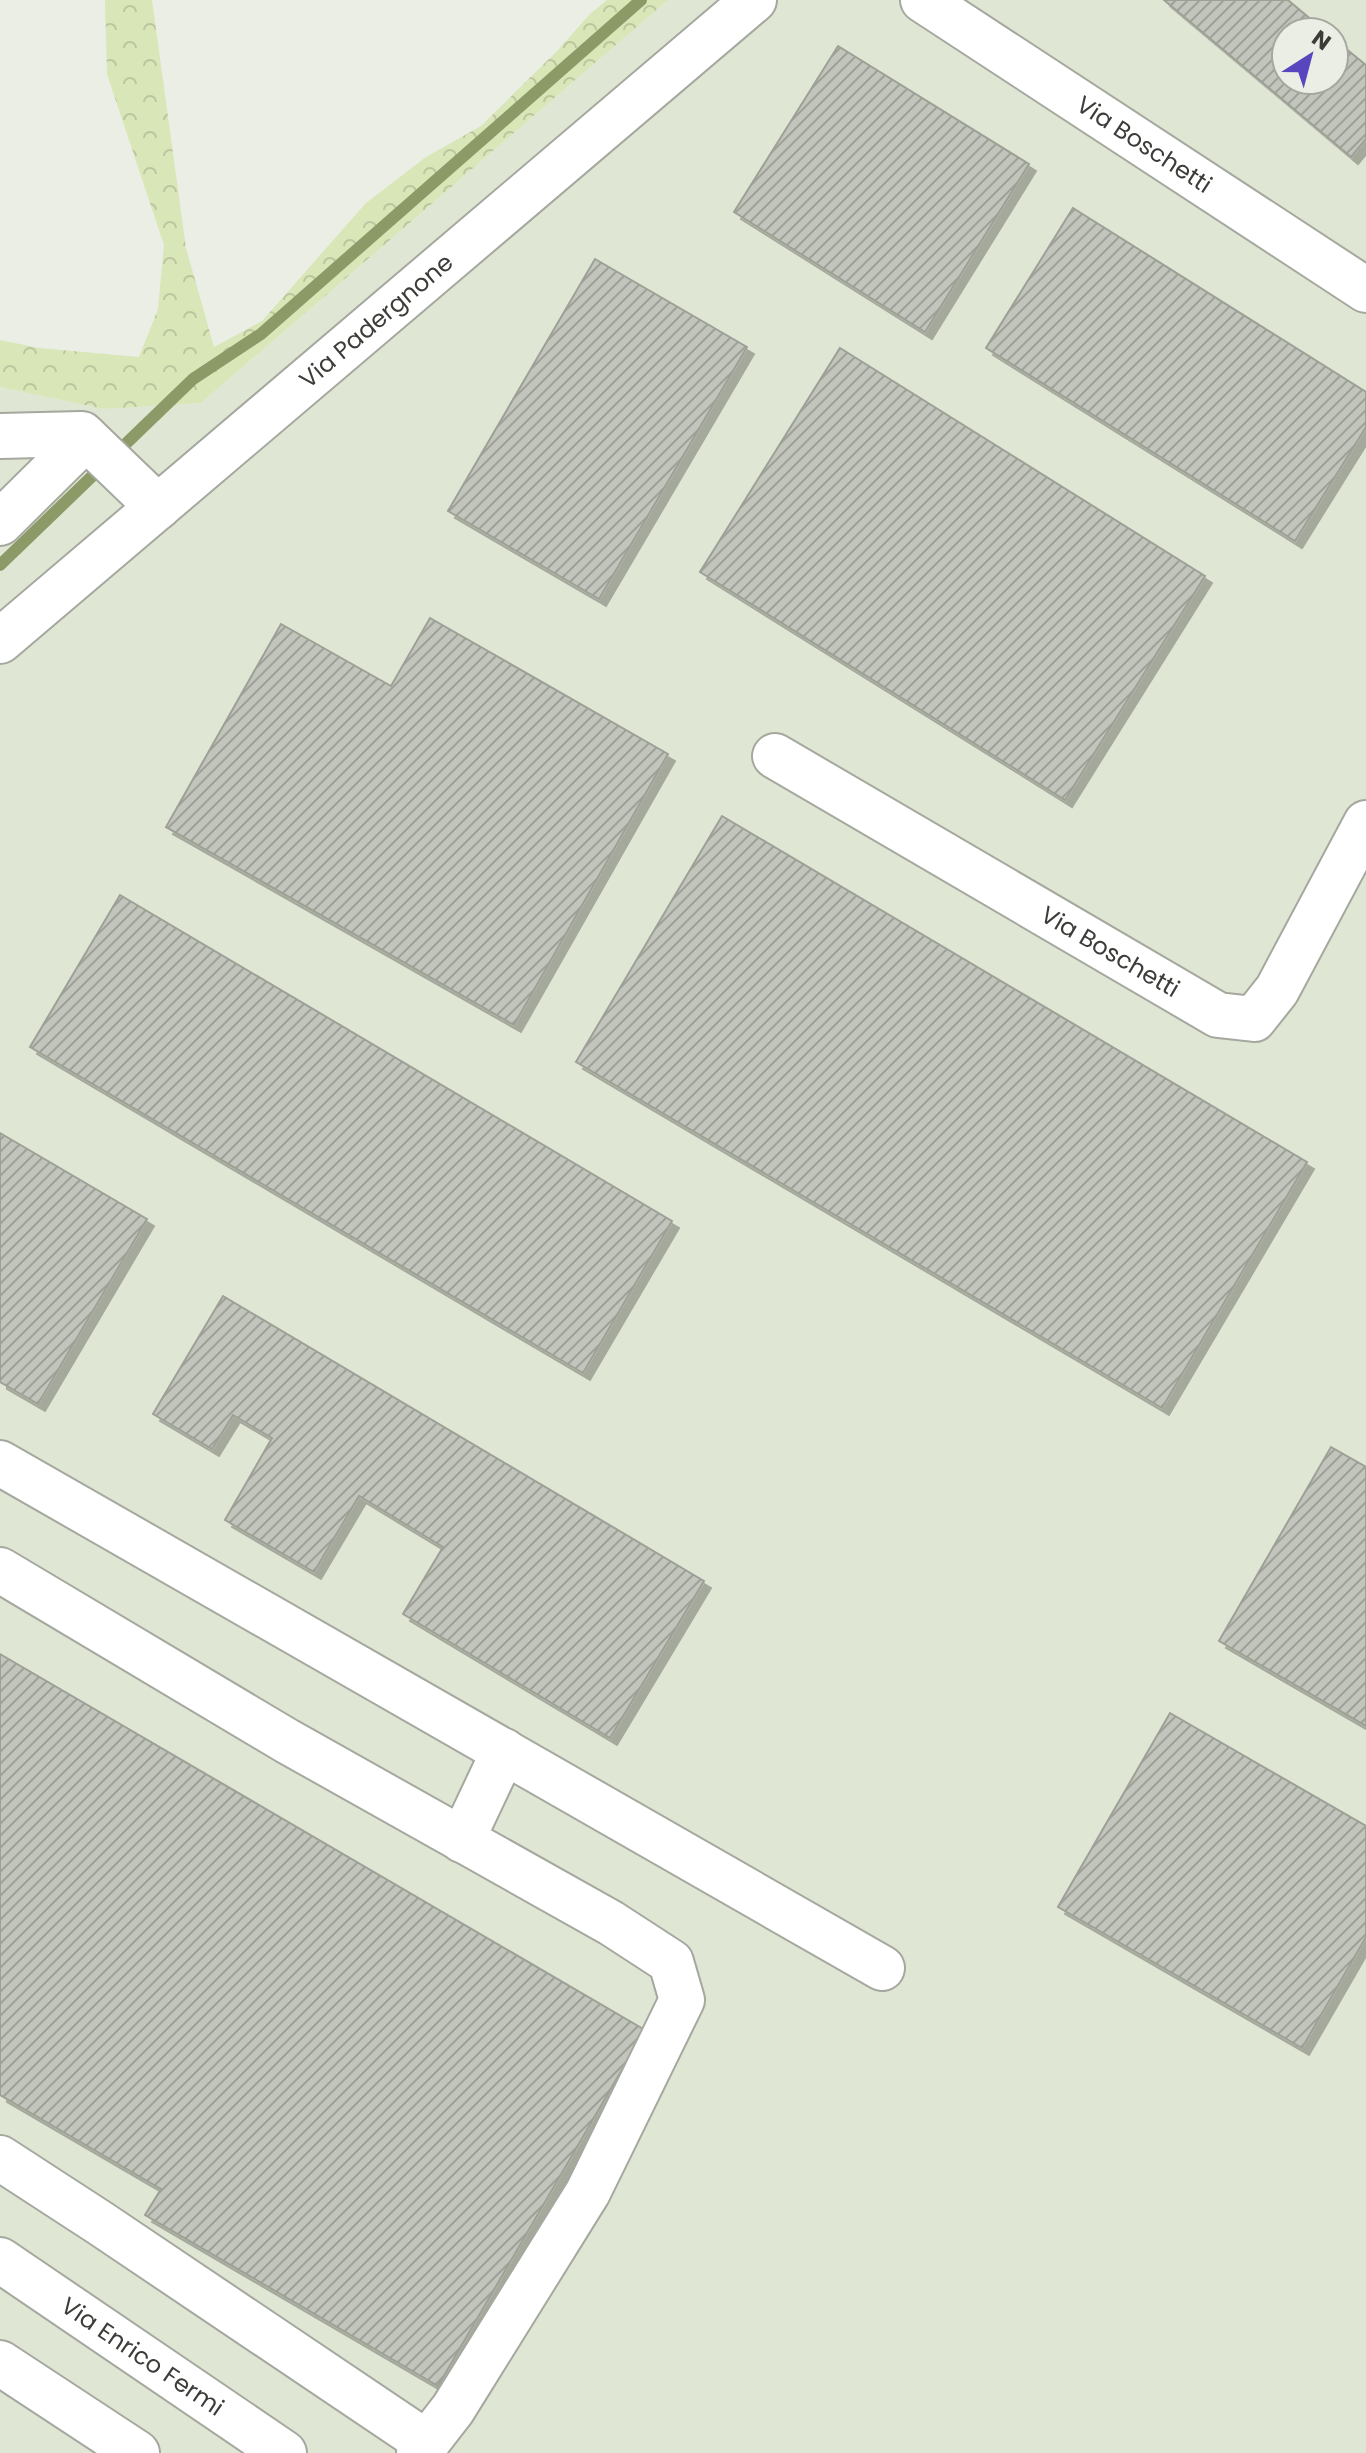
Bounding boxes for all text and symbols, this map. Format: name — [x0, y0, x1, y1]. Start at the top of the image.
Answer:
north arrow — [1270, 16, 1350, 96]
text: N — [1306, 23, 1337, 58]
street label: Via Boschetti — [1070, 88, 1218, 201]
street label: Via Padergnone — [292, 246, 460, 395]
street label: Via Boschetti — [1035, 898, 1186, 1005]
street label: Via Enrico Fermi — [55, 2289, 231, 2423]

